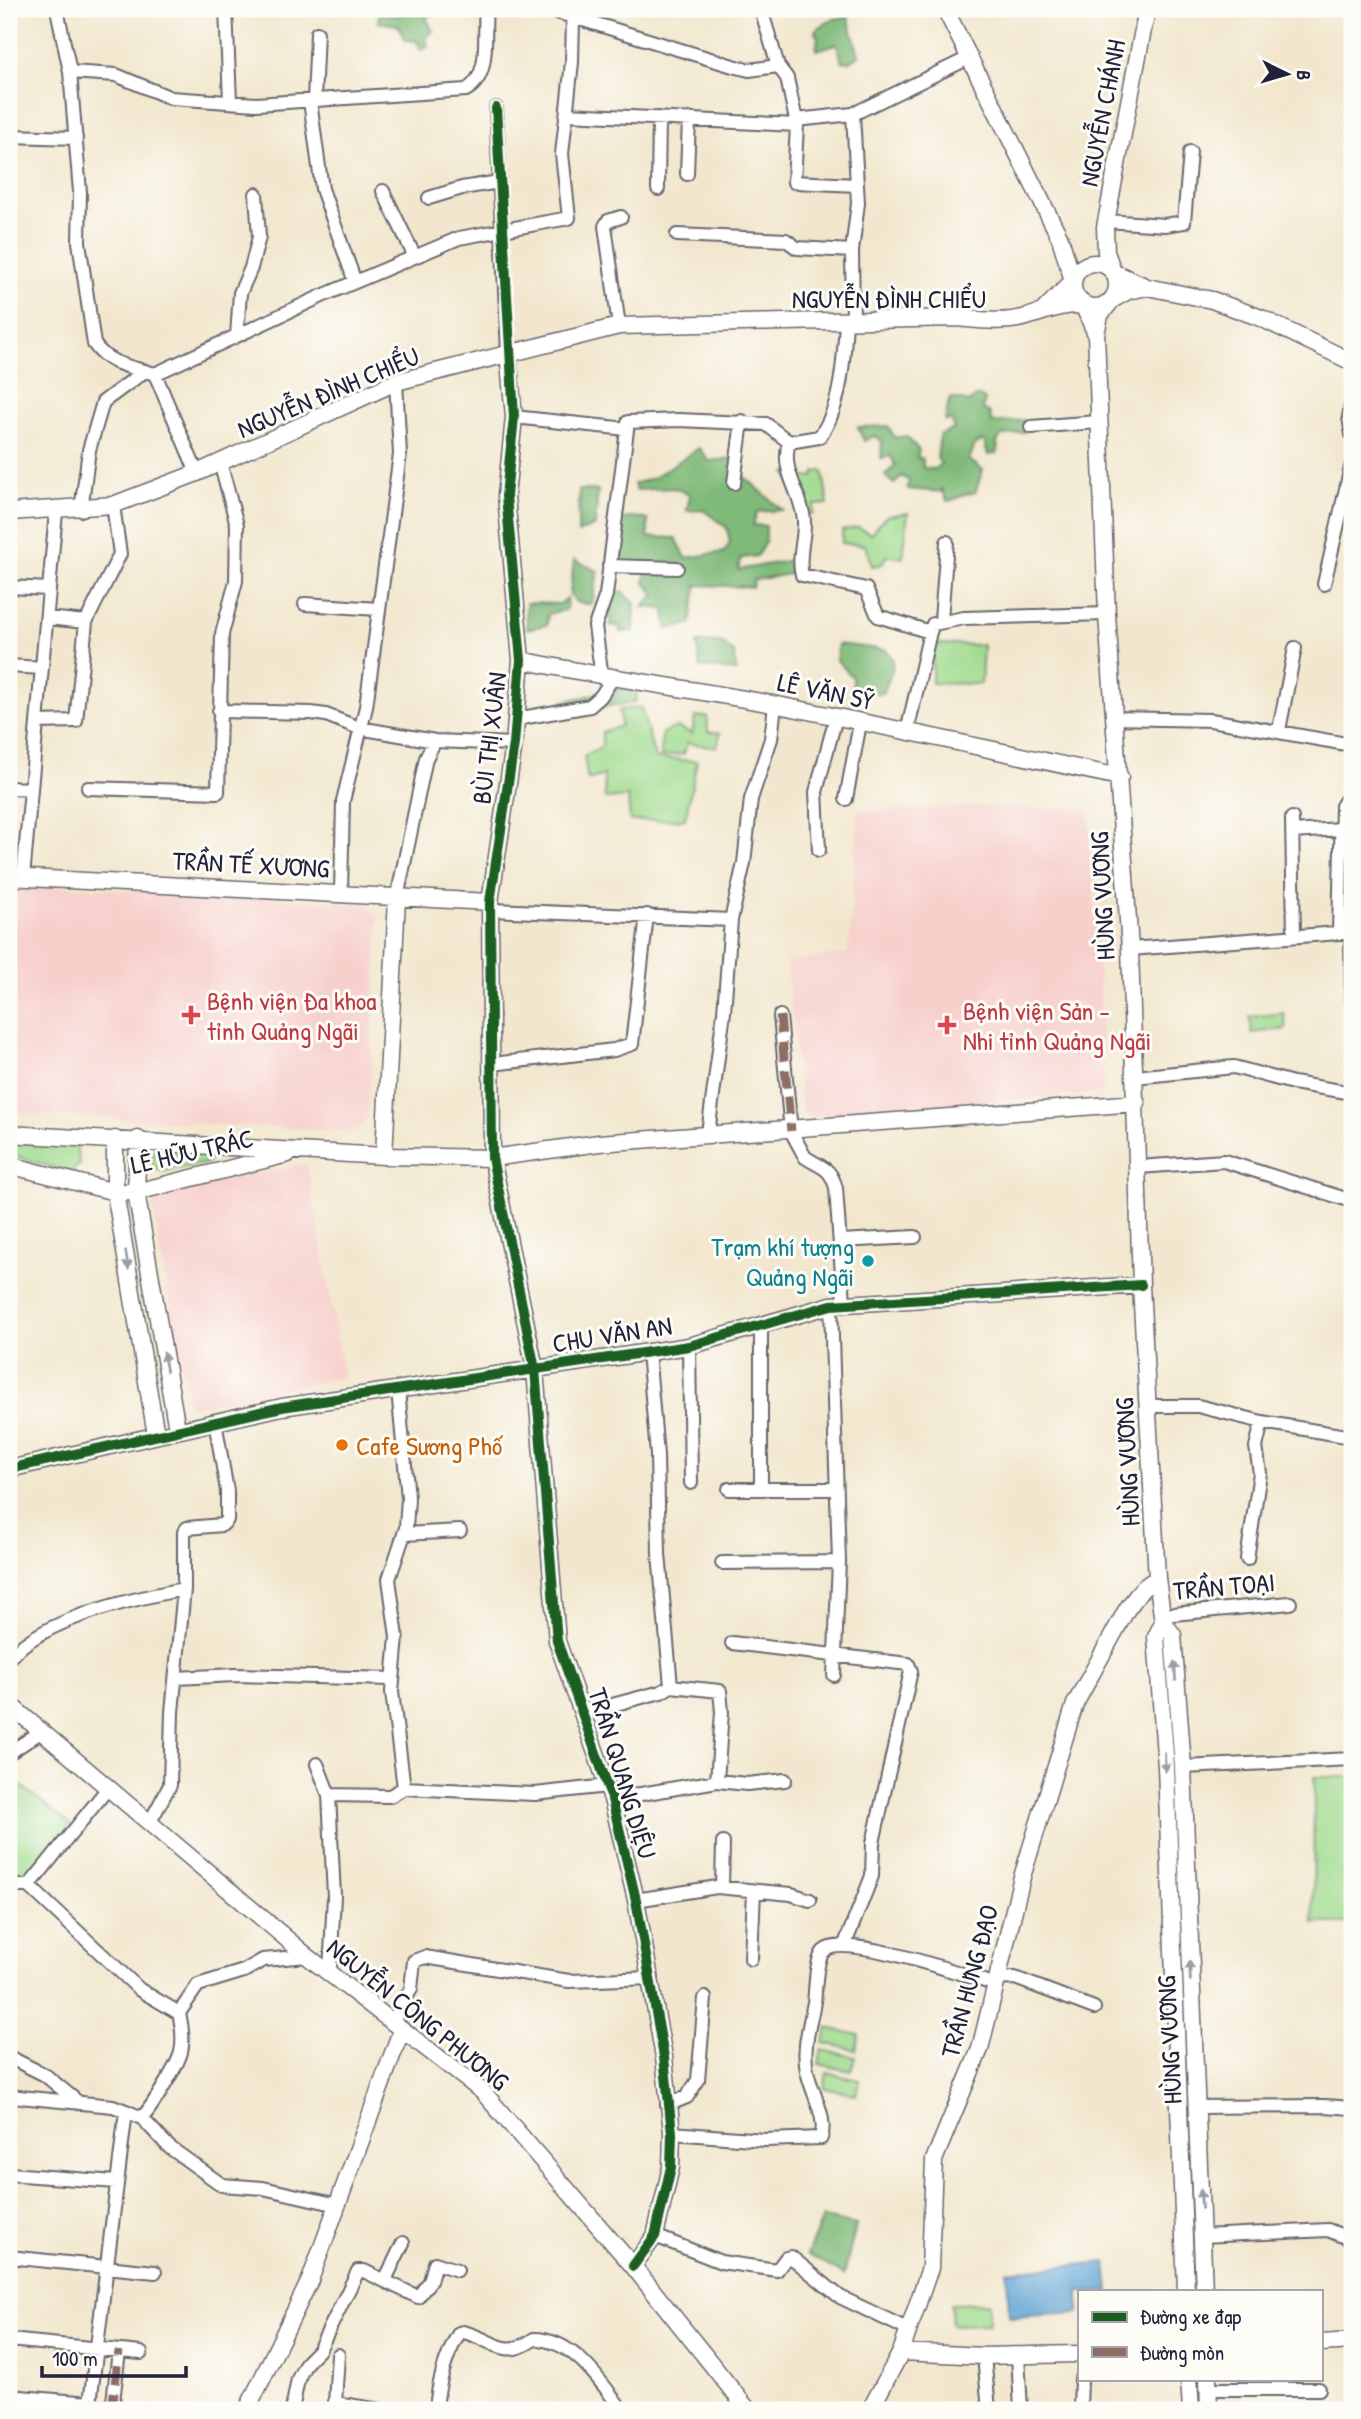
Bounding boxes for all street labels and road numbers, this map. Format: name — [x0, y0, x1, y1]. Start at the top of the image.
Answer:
street label: NGUYỄN CHÁNH — [1071, 37, 1133, 189]
street label: NGUYỄN ĐÌNH CHIỂU — [792, 281, 986, 316]
street label: NGUYỄN ĐÌNH CHIỂU — [232, 338, 424, 446]
street label: LÊ VĂN SỸ — [775, 664, 878, 718]
street label: BÙI THỊ XUÂN — [464, 670, 514, 806]
street label: HÙNG VƯƠNG — [1081, 830, 1123, 961]
street label: TRẦN TẾ XƯƠNG — [172, 842, 331, 886]
street label: LÊ HỮU TRÁC — [127, 1120, 257, 1182]
street label: CHU VĂN AN — [550, 1307, 674, 1361]
street label: HÙNG VƯƠNG — [1106, 1396, 1148, 1527]
street label: TRẦN TOẠI — [1172, 1564, 1276, 1608]
street label: TRẦN QUANG DIỆU — [580, 1683, 666, 1863]
street label: TRẦN HƯNG ĐẠO — [932, 1901, 1006, 2061]
street label: NGUYỄN CÔNG PHƯƠNG — [320, 1930, 517, 2098]
street label: HÙNG VƯƠNG — [1148, 1974, 1190, 2105]

